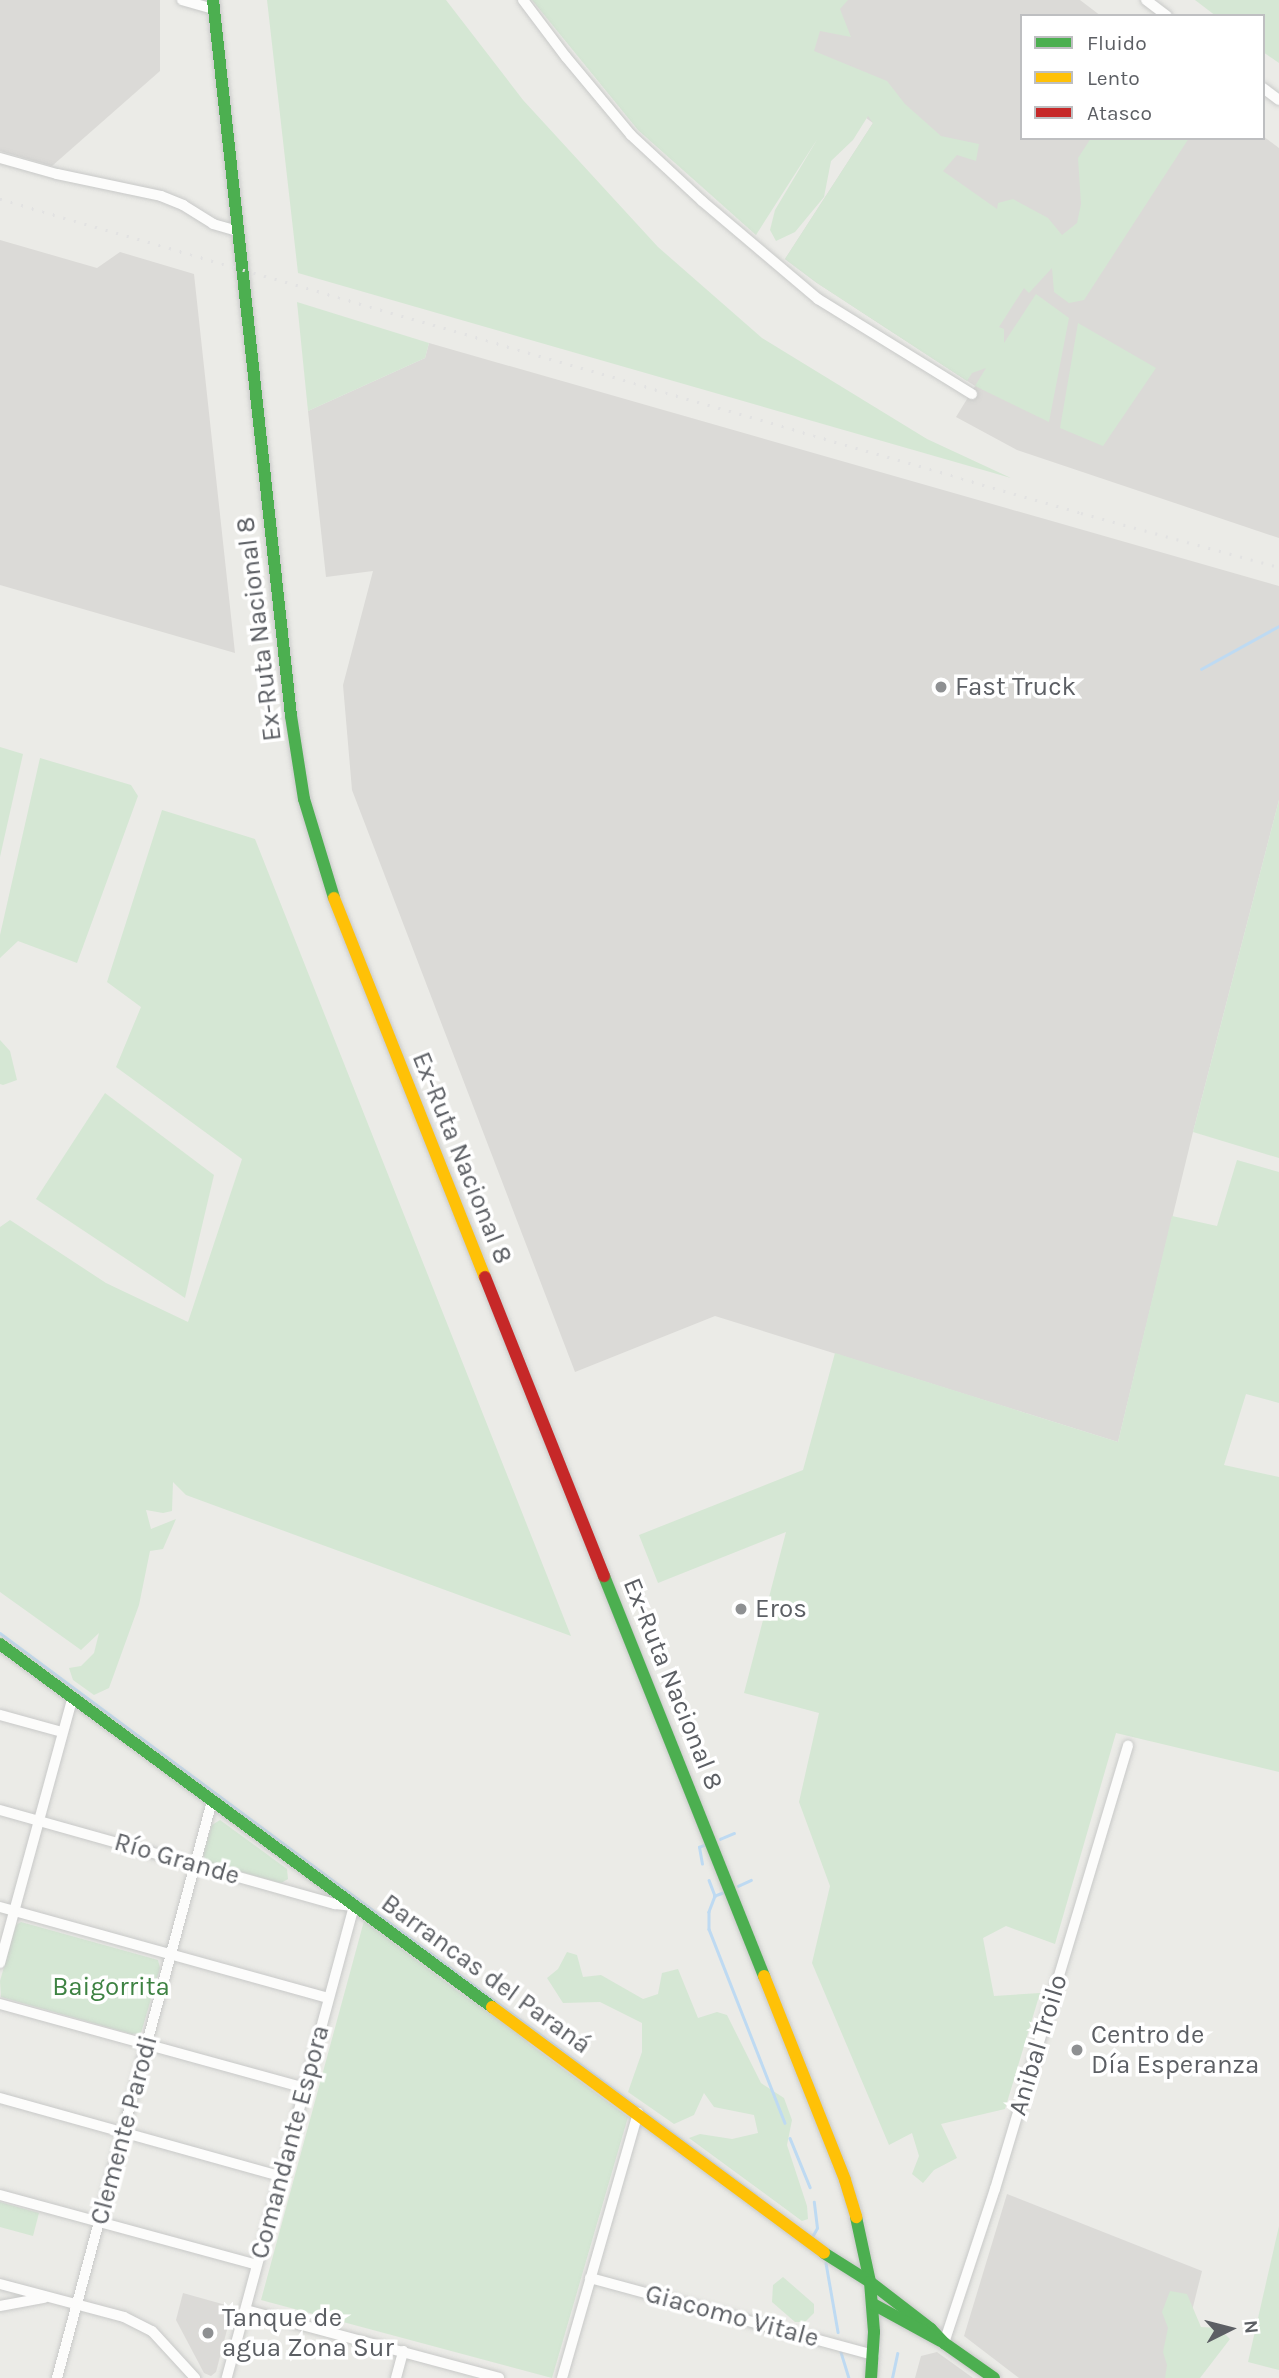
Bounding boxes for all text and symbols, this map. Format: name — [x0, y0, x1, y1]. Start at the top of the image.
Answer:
legend — [1020, 14, 1265, 140]
text: Fluido — [1087, 31, 1147, 55]
text: Lento — [1087, 66, 1140, 90]
text: Atasco — [1087, 101, 1152, 125]
street label: Ex-Ruta Nacional 8 — [230, 515, 288, 743]
place label: Fast Truck — [955, 671, 1076, 703]
marker: Fast Truck — [933, 679, 949, 695]
street label: Ex-Ruta Nacional 8 — [405, 1047, 519, 1269]
street label: Ex-Ruta Nacional 8 — [616, 1573, 730, 1795]
place label: Eros — [755, 1593, 807, 1625]
marker: Eros — [733, 1601, 749, 1617]
street label: Río Grande — [111, 1826, 243, 1892]
street label: Barrancas del Paraná — [375, 1887, 597, 2061]
park label: Baigorrita — [52, 1971, 170, 2003]
street label: Anibal Troilo — [1002, 1971, 1074, 2119]
place label: Centro de Día Esperanza — [1091, 2019, 1259, 2080]
street label: Comandante Espora — [244, 2022, 336, 2262]
street label: Clemente Parodi — [84, 2032, 164, 2228]
marker: Centro de Día Esperanza — [1069, 2042, 1085, 2058]
street label: Giacomo Vitale — [642, 2278, 822, 2354]
north arrow — [1195, 2294, 1265, 2364]
place label: Tanque de agua Zona Sur — [222, 2302, 394, 2364]
text: N — [1239, 2319, 1263, 2335]
marker: Tanque de agua Zona Sur — [200, 2325, 216, 2341]

